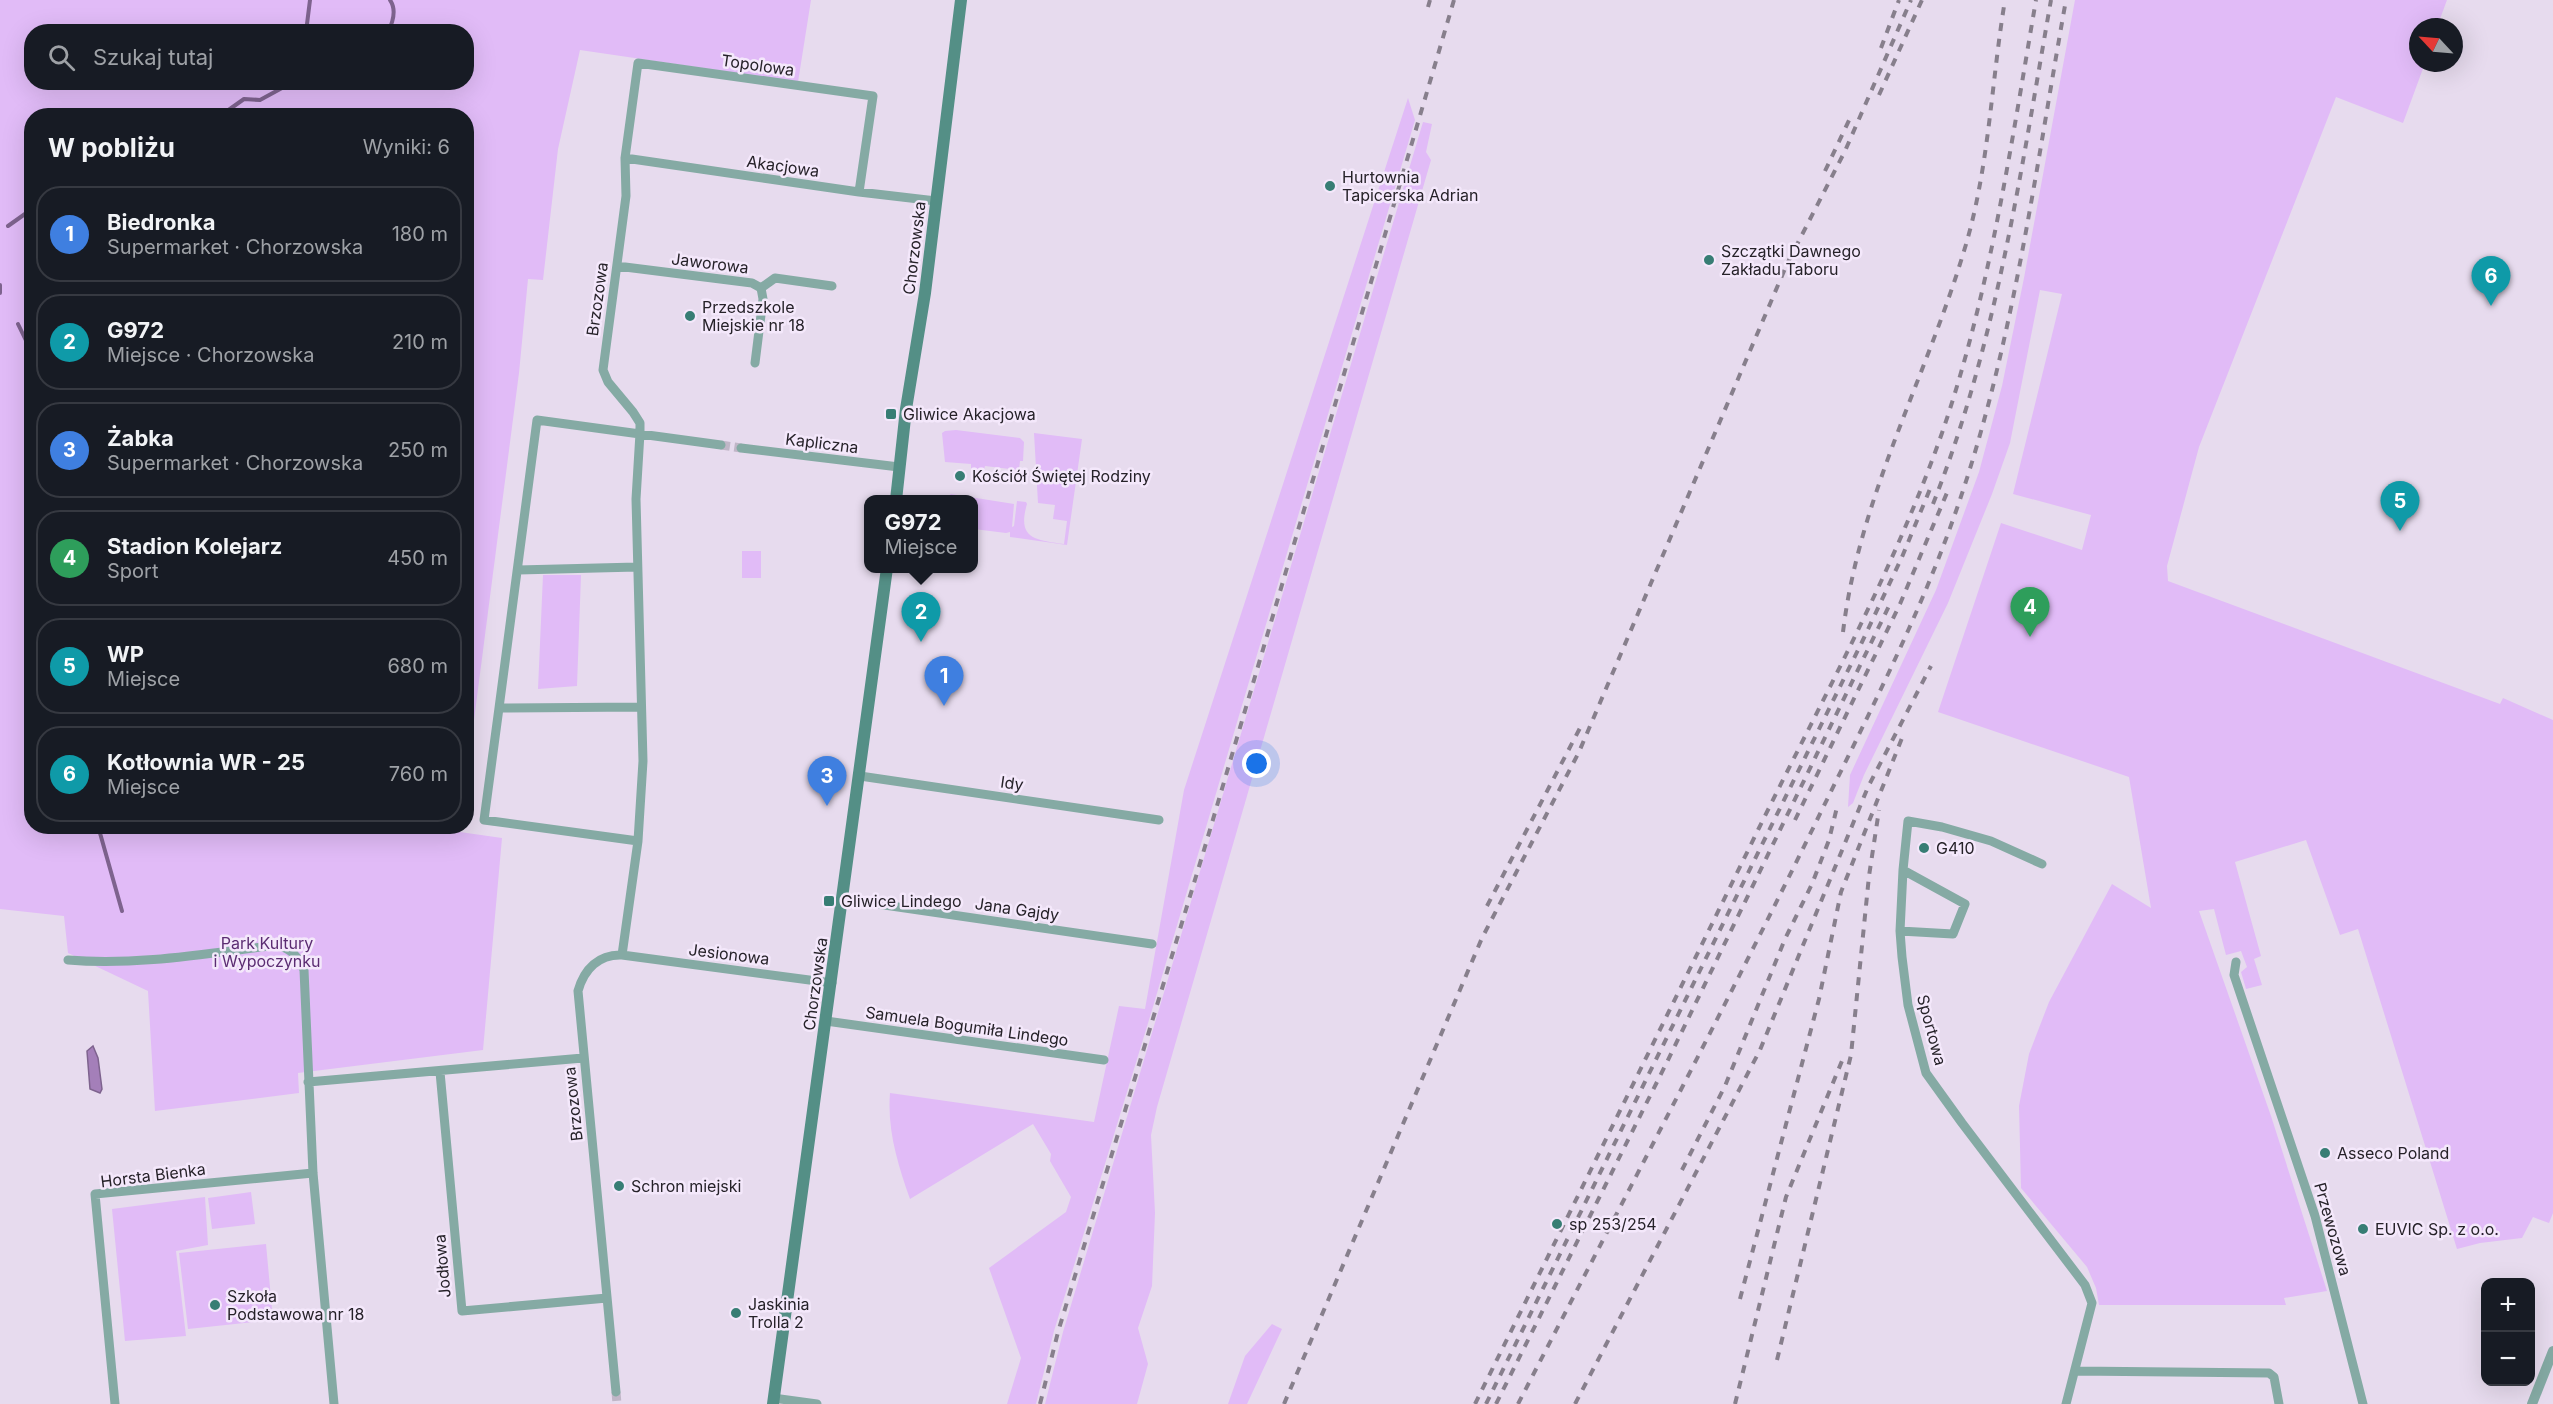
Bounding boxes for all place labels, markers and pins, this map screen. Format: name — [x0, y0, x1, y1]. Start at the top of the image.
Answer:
place label: Hurtownia Tapicerska Adrian — [1342, 167, 1478, 205]
marker: Hurtownia Tapicerska Adrian — [1323, 179, 1337, 193]
place label: Szczątki Dawnego Zakładu Taboru — [1721, 241, 1861, 279]
marker: Szczątki Dawnego Zakładu Taboru — [1702, 253, 1716, 267]
pin: 6 — [2472, 256, 2510, 306]
place label: Przedszkole Miejskie nr 18 — [702, 297, 805, 335]
marker: Przedszkole Miejskie nr 18 — [683, 309, 697, 323]
place label: Gliwice Akacjowa — [903, 404, 1036, 424]
marker: Gliwice Akacjowa — [884, 407, 898, 421]
place label: Kościół Świętej Rodziny — [972, 466, 1151, 486]
marker: Kościół Świętej Rodziny — [953, 469, 967, 483]
pin: 5 — [2380, 482, 2420, 531]
pin: 4 — [2010, 588, 2050, 637]
pin: 2 — [902, 592, 940, 642]
pin: 1 — [924, 656, 964, 706]
pin: 3 — [808, 756, 846, 806]
place label: G410 — [1936, 838, 1975, 858]
marker: G410 — [1917, 841, 1931, 855]
place label: Gliwice Lindego — [841, 891, 962, 911]
marker: Gliwice Lindego — [822, 894, 836, 908]
place label: Asseco Poland — [2337, 1143, 2449, 1163]
marker: Asseco Poland — [2318, 1146, 2332, 1160]
place label: Schron miejski — [631, 1176, 741, 1196]
marker: Schron miejski — [612, 1179, 626, 1193]
place label: sp 253/254 — [1569, 1214, 1657, 1234]
marker: sp 253/254 — [1550, 1217, 1564, 1231]
place label: EUVIC Sp. z o.o. — [2375, 1219, 2499, 1239]
marker: EUVIC Sp. z o.o. — [2356, 1222, 2370, 1236]
place label: Szkoła Podstawowa nr 18 — [227, 1286, 364, 1324]
place label: Jaskinia Trolla 2 — [748, 1294, 810, 1332]
marker: Szkoła Podstawowa nr 18 — [208, 1298, 222, 1312]
marker: Jaskinia Trolla 2 — [729, 1306, 743, 1320]

